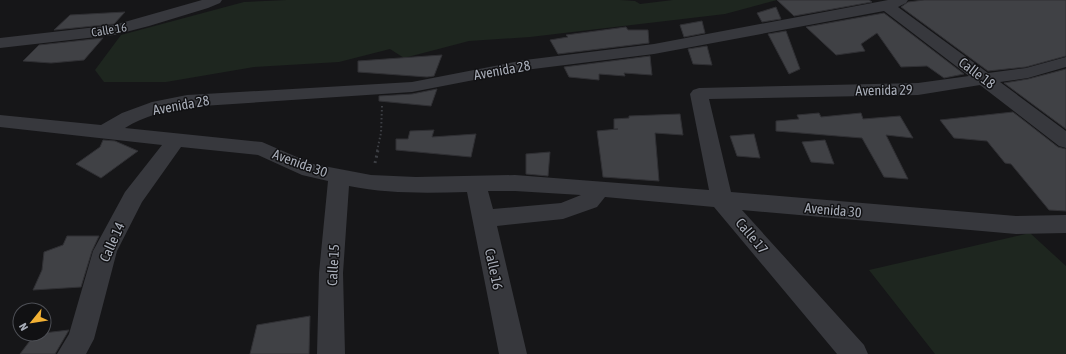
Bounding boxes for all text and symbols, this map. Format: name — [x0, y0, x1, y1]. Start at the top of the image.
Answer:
street label: Calle 16 — [90, 20, 128, 40]
street label: Calle 18 — [956, 54, 999, 92]
street label: Avenida 28 — [473, 57, 532, 83]
street label: Avenida 29 — [855, 82, 913, 98]
street label: Avenida 28 — [152, 92, 211, 118]
street label: Avenida 30 — [270, 146, 330, 180]
street label: Avenida 30 — [804, 200, 863, 220]
street label: Calle 17 — [733, 215, 771, 257]
street label: Calle 14 — [96, 219, 128, 264]
street label: Calle 15 — [324, 244, 342, 286]
street label: Calle 16 — [482, 247, 506, 291]
north arrow — [12, 302, 52, 342]
text: N — [17, 321, 30, 333]

